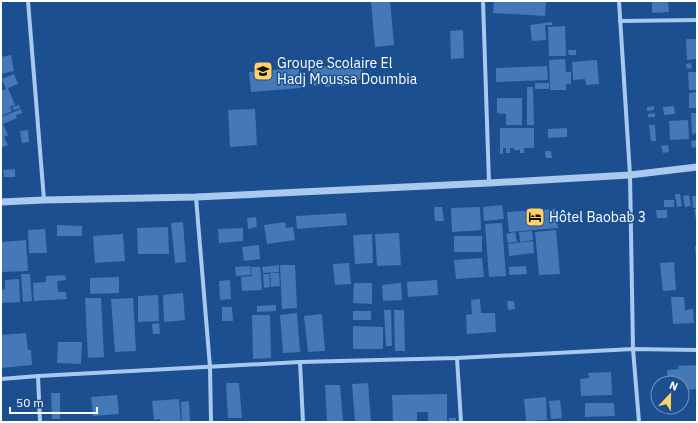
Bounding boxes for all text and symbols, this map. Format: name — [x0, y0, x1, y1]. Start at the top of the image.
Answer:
place label: Groupe Scolaire El Hadj Moussa Doumbia — [277, 54, 418, 88]
school or university icon: Groupe Scolaire El Hadj Moussa Doumbia — [252, 60, 274, 82]
hotel icon: Hôtel Baobab 3 — [524, 206, 546, 228]
place label: Hôtel Baobab 3 — [549, 208, 646, 226]
north arrow — [650, 375, 690, 415]
text: N — [667, 378, 680, 394]
scale bar — [10, 389, 97, 415]
text: 50 m — [16, 395, 44, 410]

